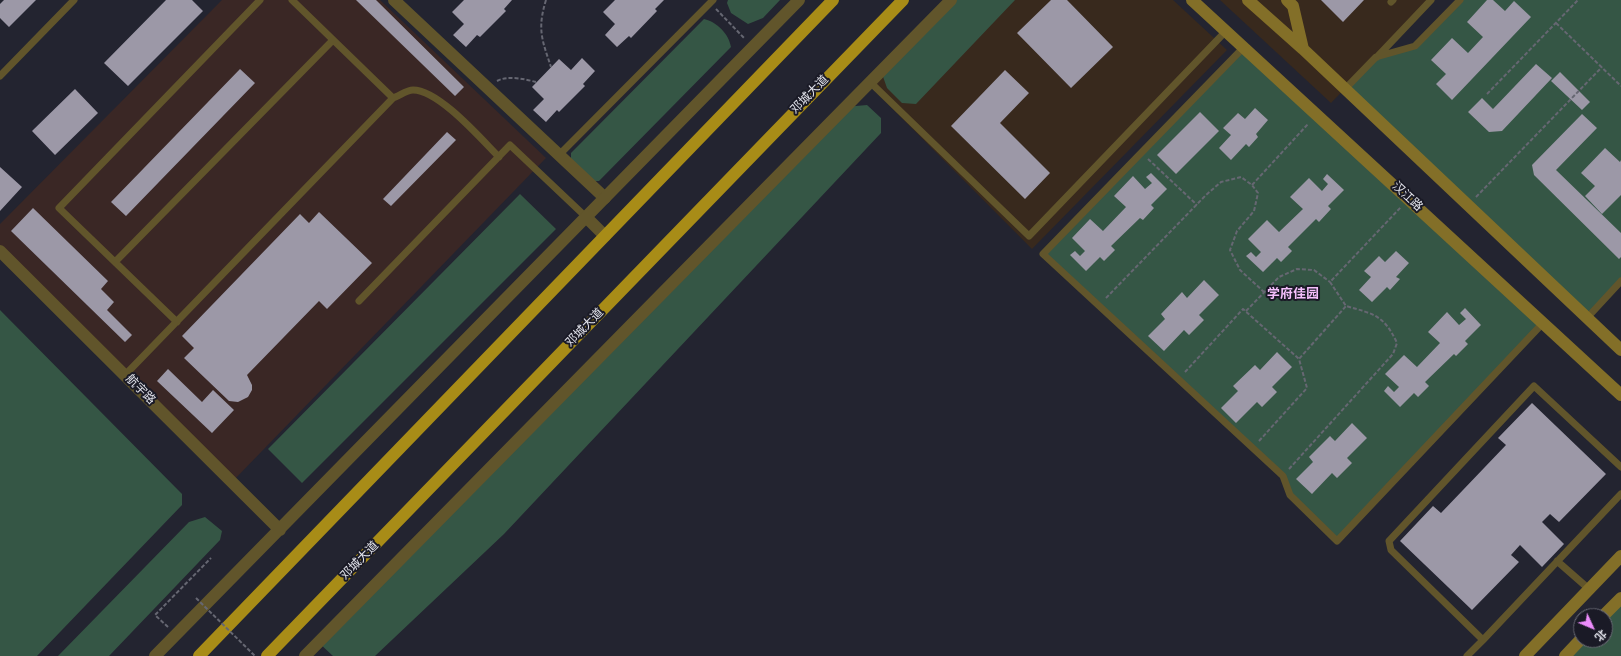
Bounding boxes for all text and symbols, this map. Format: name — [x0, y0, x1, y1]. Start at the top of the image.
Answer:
street label: 邓城大道 — [788, 73, 832, 117]
street label: 汉江路 — [1389, 179, 1425, 215]
district label: 学府佳园 — [1267, 287, 1319, 303]
street label: 邓城大道 — [563, 306, 607, 350]
street label: 航宇路 — [122, 372, 158, 408]
street label: 邓城大道 — [338, 539, 382, 583]
north arrow — [1573, 608, 1613, 648]
text: 北 — [1591, 626, 1610, 645]

